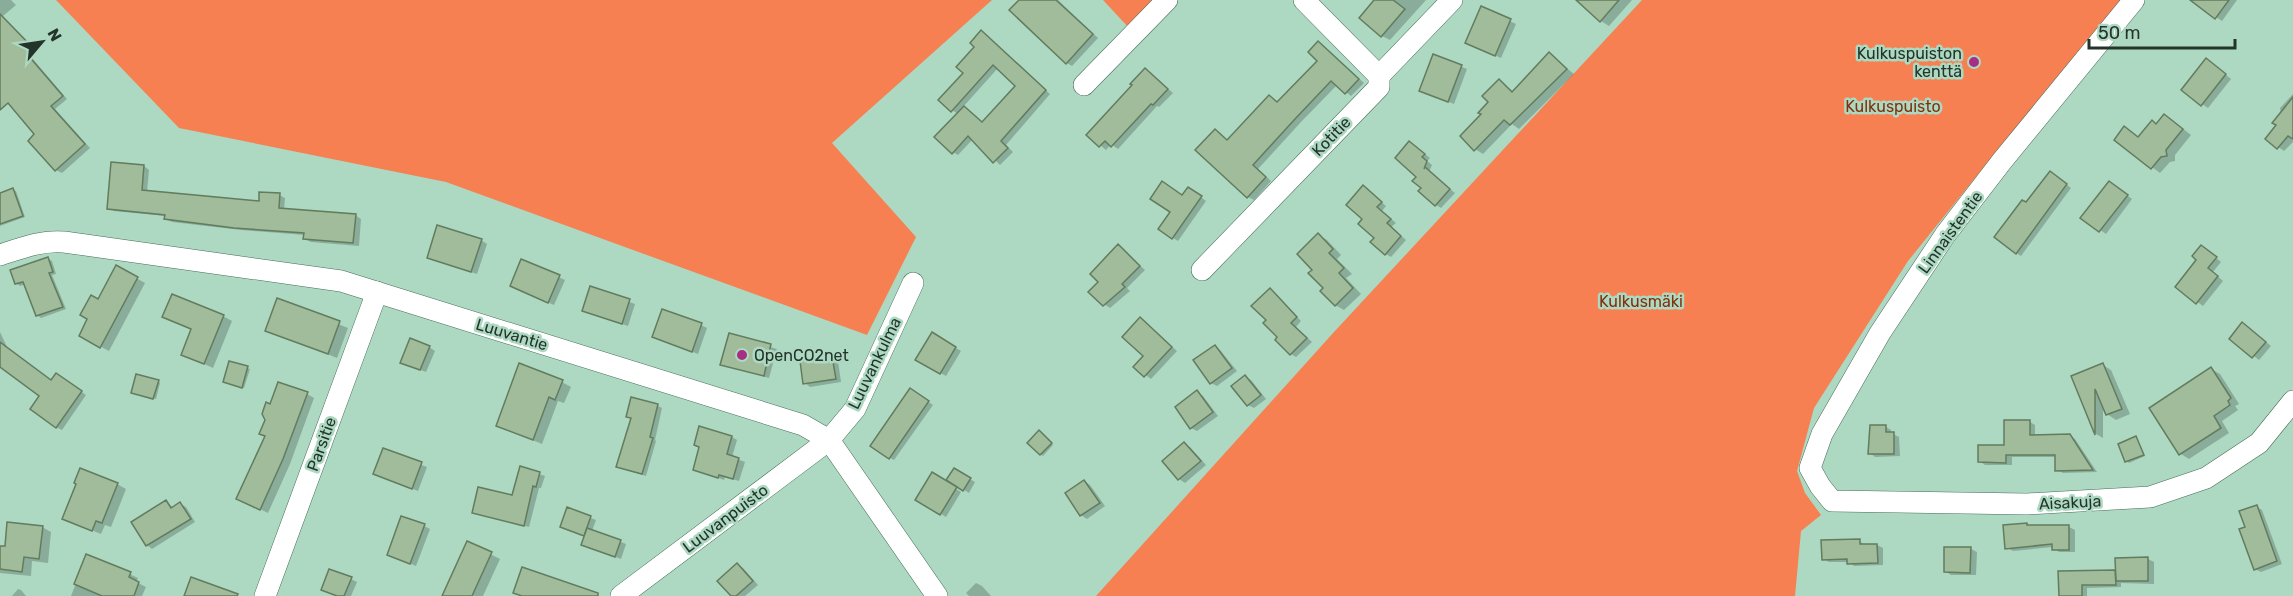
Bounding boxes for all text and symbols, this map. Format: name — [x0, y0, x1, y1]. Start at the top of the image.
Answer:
north arrow — [12, 12, 72, 72]
scale bar — [2089, 12, 2234, 50]
text: 50 m — [2098, 22, 2141, 44]
text: N — [44, 25, 66, 45]
place label: Kulkuspuiston kenttä — [1857, 44, 1962, 81]
marker: Kulkuspuiston kenttä — [1967, 55, 1981, 69]
park label: Kulkuspuisto — [1845, 97, 1941, 116]
street label: Kotitie — [1308, 113, 1355, 160]
street label: Linnaistentie — [1914, 187, 1987, 277]
park label: Kulkusmäki — [1599, 292, 1683, 311]
street label: Luuvankulma — [844, 314, 905, 412]
street label: Luuvantie — [474, 315, 550, 354]
place label: OpenCO2net — [754, 346, 849, 365]
marker: OpenCO2net — [735, 348, 749, 362]
street label: Parsitie — [303, 415, 340, 474]
street label: Luuvanpuisto — [679, 480, 772, 557]
street label: Aisakuja — [2038, 491, 2102, 514]

